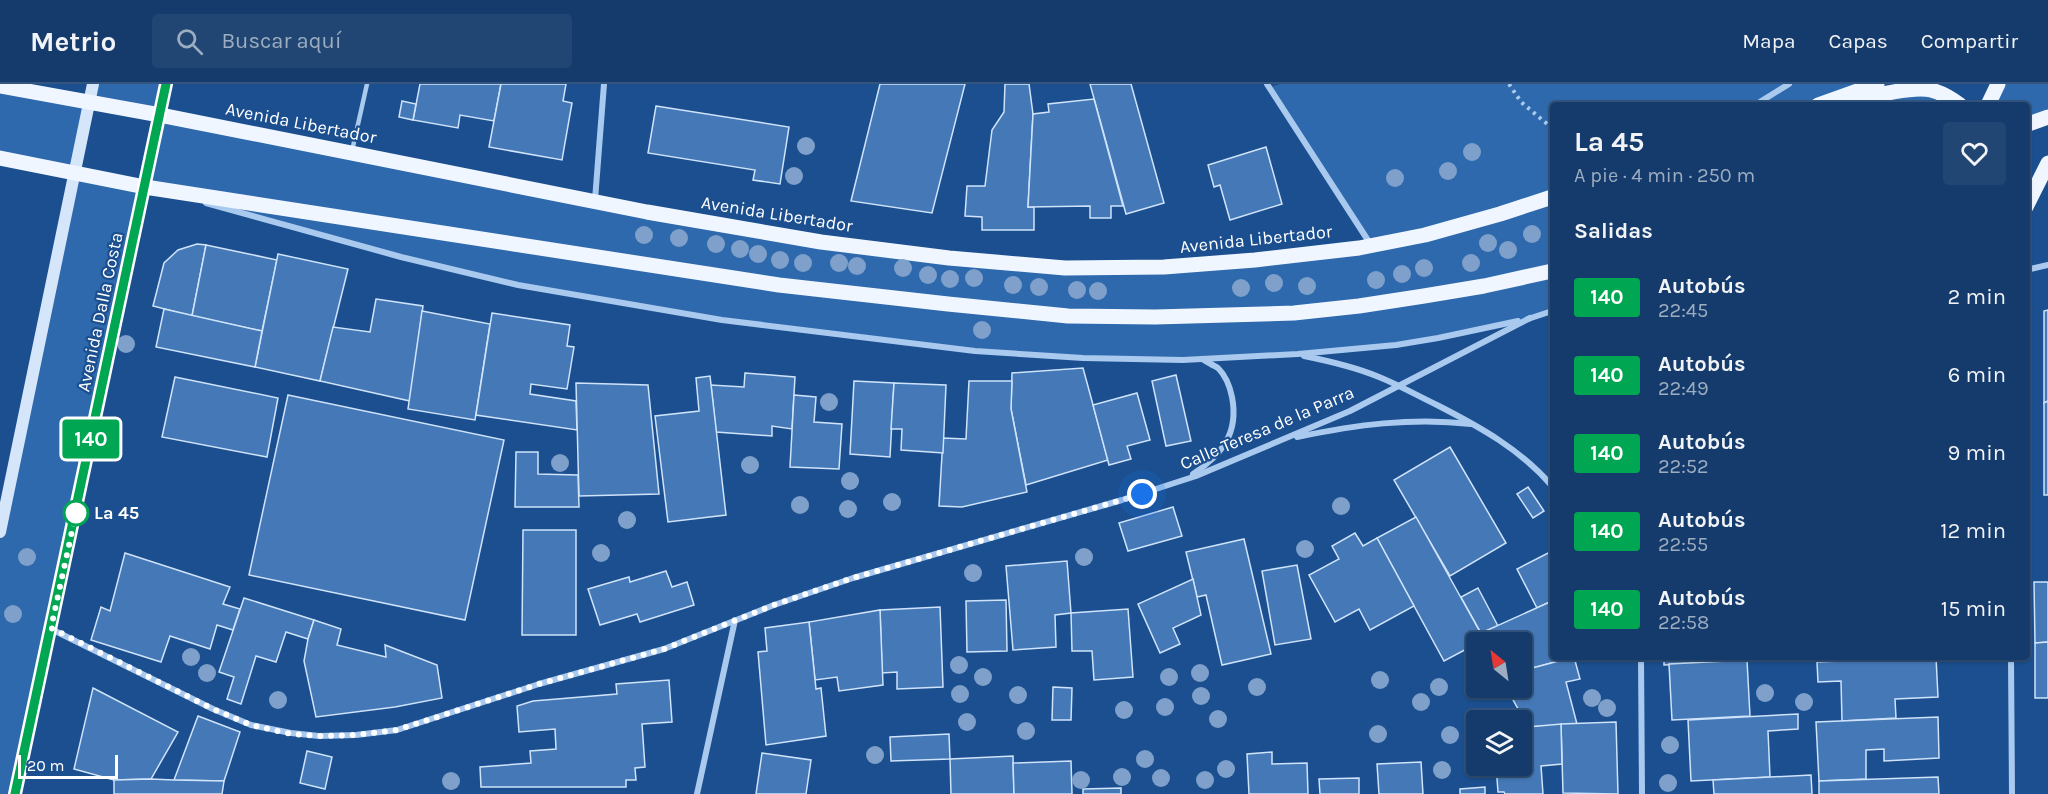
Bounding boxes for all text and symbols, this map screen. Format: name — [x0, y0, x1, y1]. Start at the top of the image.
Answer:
search box — [152, 14, 572, 68]
text: Metrio — [30, 25, 116, 58]
icon: search — [173, 25, 206, 58]
text: Buscar aquí — [221, 28, 341, 54]
text: Mapa — [1742, 29, 1796, 53]
text: Capas — [1829, 29, 1888, 53]
text: Compartir — [1921, 29, 2018, 53]
street label: Avenida Libertador — [224, 98, 379, 149]
button: heart — [1943, 122, 2006, 185]
text: La 45 — [1574, 125, 1644, 158]
text: A pie · 4 min · 250 m — [1574, 164, 1755, 187]
street label: Avenida Libertador — [700, 191, 855, 237]
text: Salidas — [1574, 218, 1653, 244]
street label: Avenida Libertador — [1179, 220, 1334, 258]
street label: Avenida Dalla Costa — [72, 230, 128, 394]
text: Autobús — [1658, 273, 1746, 299]
text: 2 min — [1948, 284, 2006, 310]
text: 140 — [1590, 285, 1624, 309]
text: 22:45 — [1658, 299, 1708, 322]
text: Autobús — [1658, 351, 1746, 377]
text: 6 min — [1948, 362, 2006, 388]
text: 140 — [1590, 363, 1624, 387]
text: 22:49 — [1658, 377, 1709, 400]
street label: Calle Teresa de la Parra — [1177, 381, 1357, 475]
line badge: 140 — [56, 420, 125, 458]
text: 140 — [74, 427, 108, 451]
text: Autobús — [1658, 429, 1746, 455]
text: 9 min — [1948, 440, 2006, 466]
text: 140 — [1590, 441, 1624, 465]
text: 22:52 — [1658, 455, 1709, 478]
your location — [1127, 479, 1157, 509]
marker: La 45 — [63, 500, 89, 526]
place label: La 45 — [94, 502, 139, 524]
text: Autobús — [1658, 507, 1746, 533]
text: 12 min — [1940, 518, 2006, 544]
text: 140 — [1590, 519, 1624, 543]
text: 22:55 — [1658, 533, 1708, 556]
text: Autobús — [1658, 585, 1746, 611]
text: 15 min — [1941, 596, 2006, 622]
text: 140 — [1590, 597, 1624, 621]
text: 22:58 — [1658, 611, 1709, 634]
north arrow — [1466, 632, 1532, 698]
map controls — [1466, 632, 1532, 776]
button: layers — [1466, 710, 1532, 776]
scale bar — [18, 752, 118, 780]
text: 20 m — [27, 756, 65, 775]

